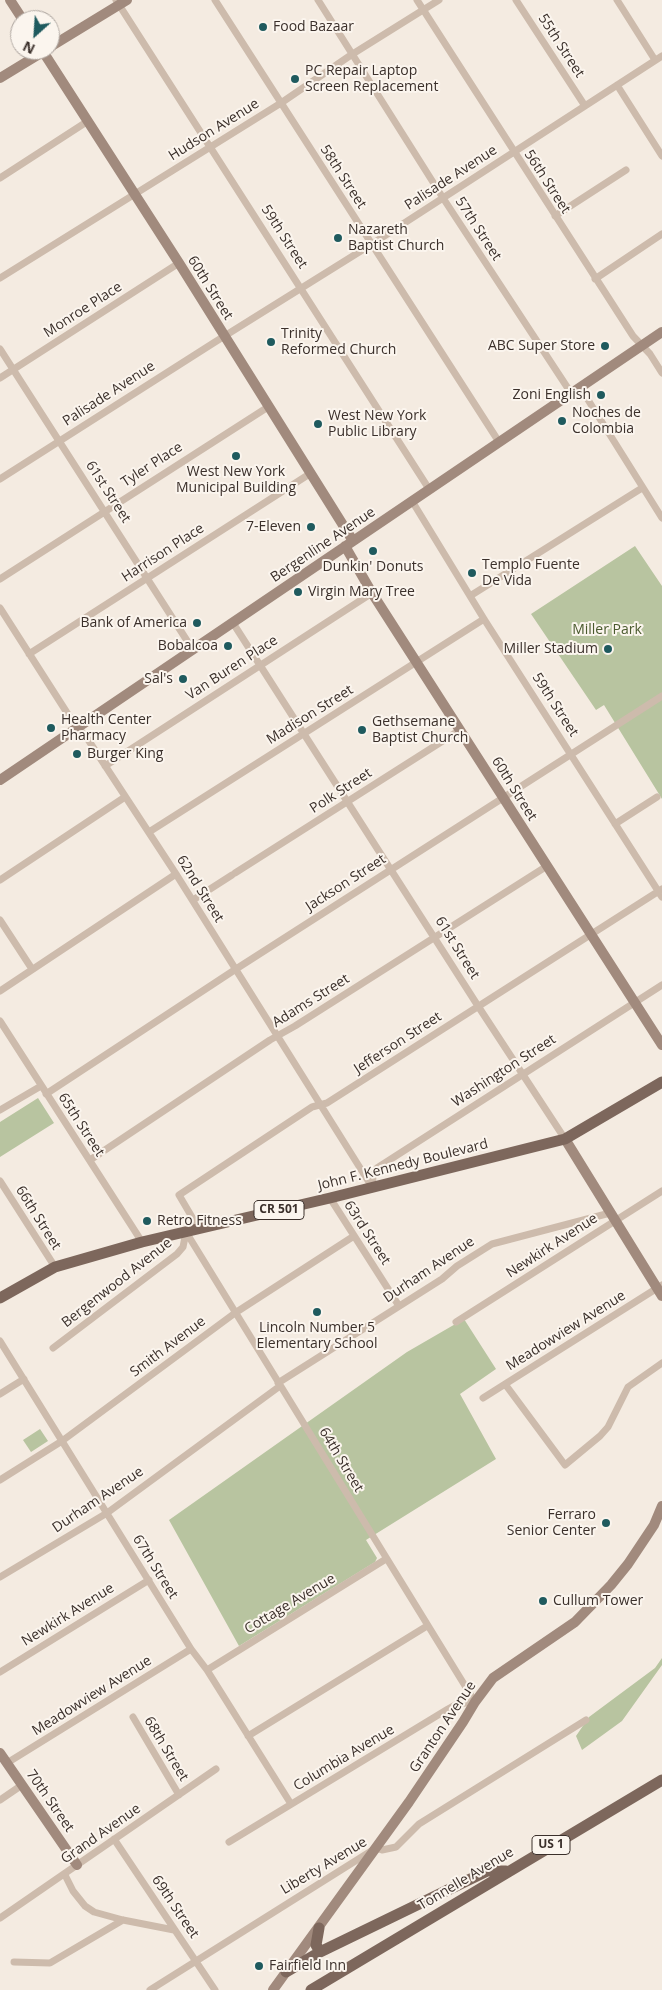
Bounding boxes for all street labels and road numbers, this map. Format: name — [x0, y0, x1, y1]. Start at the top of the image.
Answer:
street label: 55th Street — [534, 11, 588, 81]
street label: Hudson Avenue — [166, 95, 262, 165]
street label: 58th Street — [316, 142, 370, 212]
street label: Palisade Avenue — [402, 142, 500, 214]
street label: 56th Street — [520, 147, 574, 217]
street label: 57th Street — [451, 194, 505, 264]
street label: 59th Street — [257, 202, 311, 272]
street label: 60th Street — [184, 253, 236, 323]
street label: Monroe Place — [41, 279, 125, 341]
street label: Palisade Avenue — [60, 358, 158, 430]
street label: Tyler Place — [118, 439, 186, 491]
street label: 61st Street — [82, 458, 134, 526]
street label: Bergenline Avenue — [267, 504, 379, 586]
street label: Harrison Place — [119, 520, 207, 586]
street label: Van Buren Place — [183, 632, 281, 704]
street label: 59th Street — [528, 670, 582, 740]
street label: Madison Street — [264, 682, 356, 748]
street label: 60th Street — [488, 754, 540, 824]
street label: Polk Street — [307, 765, 375, 817]
street label: Jackson Street — [303, 851, 389, 915]
street label: 62nd Street — [173, 852, 227, 926]
street label: 61st Street — [431, 914, 483, 982]
street label: Adams Street — [269, 971, 353, 1031]
street label: Jefferson Street — [351, 1008, 445, 1078]
street label: Washington Street — [449, 1031, 559, 1111]
street label: 65th Street — [54, 1090, 108, 1160]
street label: John F. Kennedy Boulevard — [316, 1136, 490, 1194]
street label: 66th Street — [12, 1183, 64, 1253]
street label: 63rd Street — [340, 1198, 394, 1268]
road number: CR 501 — [254, 1200, 304, 1220]
street label: Newkirk Avenue — [503, 1210, 601, 1282]
street label: Durham Avenue — [380, 1233, 478, 1307]
street label: Bergenwood Avenue — [59, 1235, 175, 1331]
street label: Meadowview Avenue — [503, 1287, 629, 1375]
street label: Smith Avenue — [127, 1313, 209, 1381]
street label: 64th Street — [315, 1425, 367, 1495]
street label: Durham Avenue — [49, 1463, 147, 1537]
street label: 67th Street — [129, 1532, 181, 1602]
street label: Cottage Avenue — [242, 1570, 338, 1638]
street label: Newkirk Avenue — [19, 1580, 117, 1650]
street label: Meadowview Avenue — [29, 1652, 155, 1740]
street label: Granton Avenue — [406, 1678, 480, 1776]
street label: 68th Street — [140, 1714, 192, 1784]
street label: Columbia Avenue — [291, 1721, 397, 1795]
street label: 70th Street — [22, 1767, 78, 1835]
street label: Grand Avenue — [58, 1800, 144, 1868]
street label: Liberty Avenue — [278, 1834, 370, 1898]
road number: US 1 — [532, 1836, 570, 1854]
street label: Tonnelle Avenue — [415, 1844, 517, 1914]
street label: 69th Street — [148, 1872, 202, 1942]

